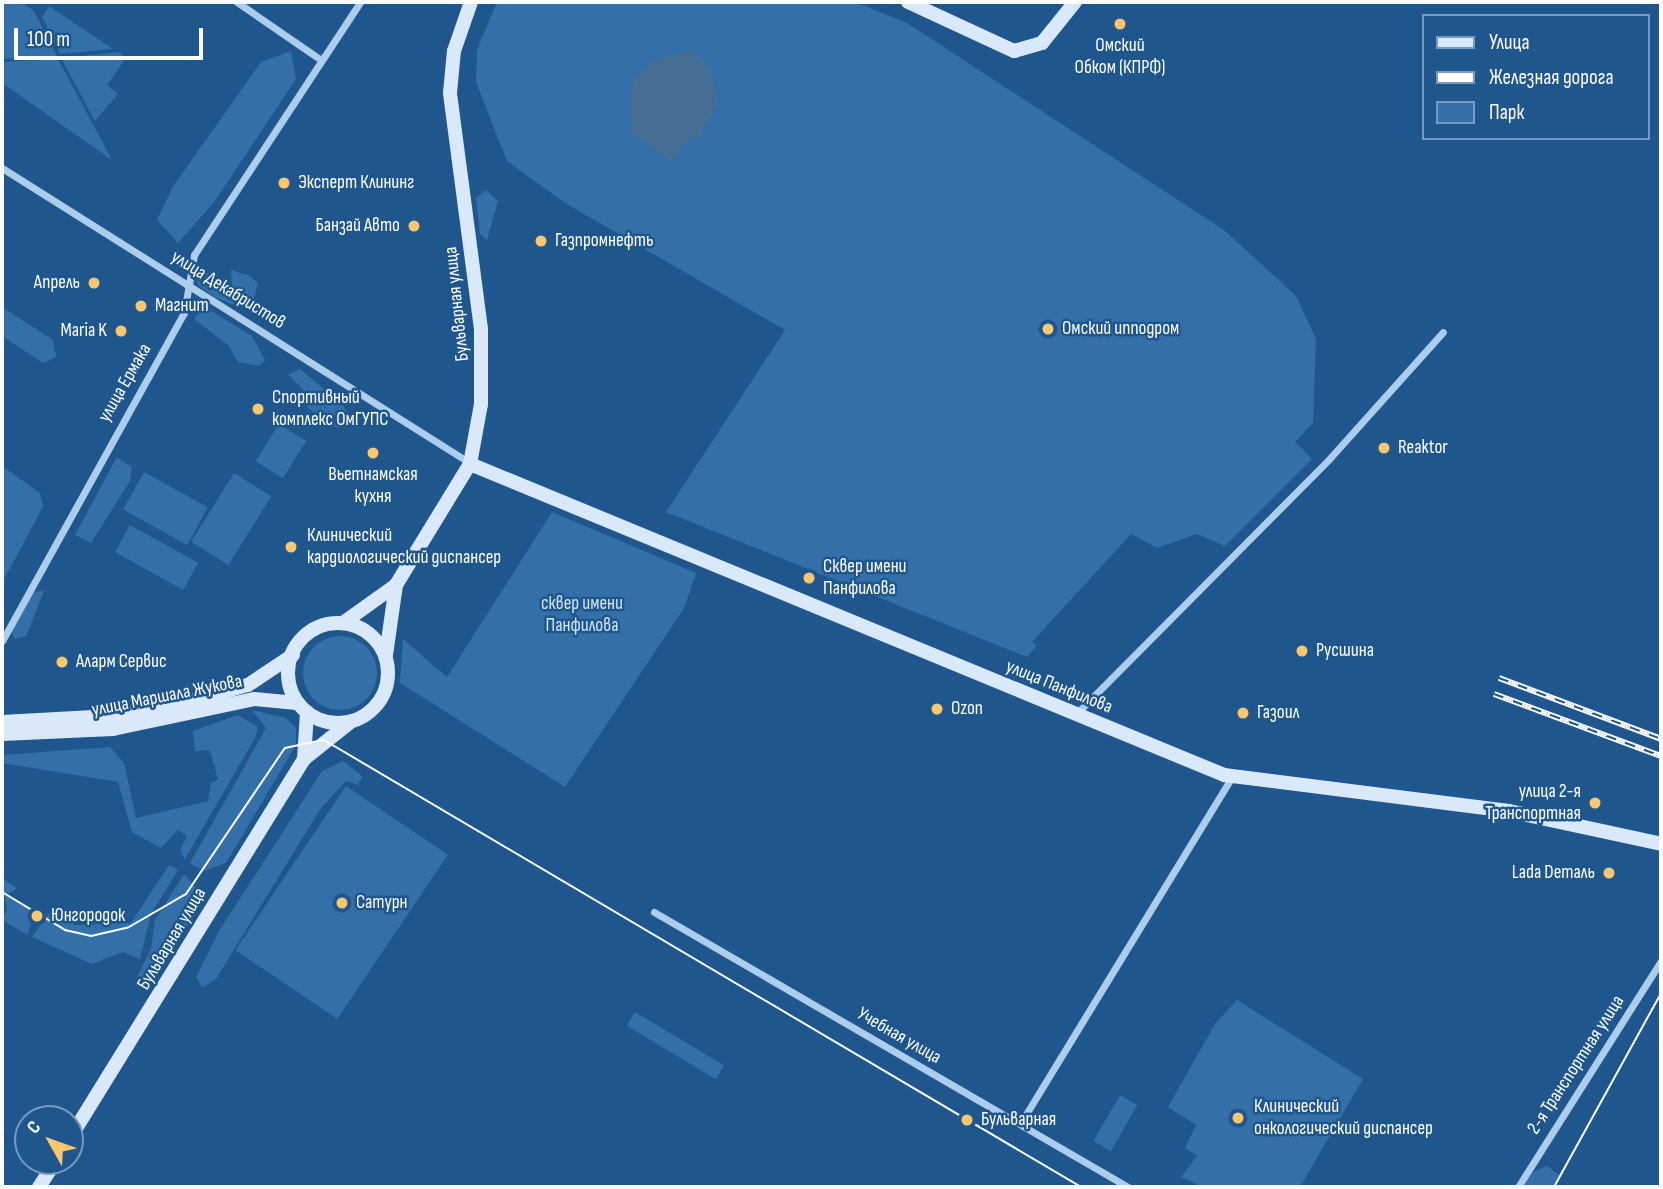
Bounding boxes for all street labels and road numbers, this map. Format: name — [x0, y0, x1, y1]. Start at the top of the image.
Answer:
street label: Бульварная улица — [440, 245, 474, 363]
street label: улица Декабристов — [167, 246, 289, 334]
street label: улица Ермака — [93, 340, 157, 426]
street label: улица Панфилова — [1002, 655, 1116, 719]
street label: улица Маршала Жукова — [90, 670, 244, 722]
street label: Бульварная улица — [133, 884, 211, 994]
street label: 2-я Транспортная улица — [1523, 991, 1629, 1139]
street label: Учебная улица — [853, 1003, 945, 1069]

